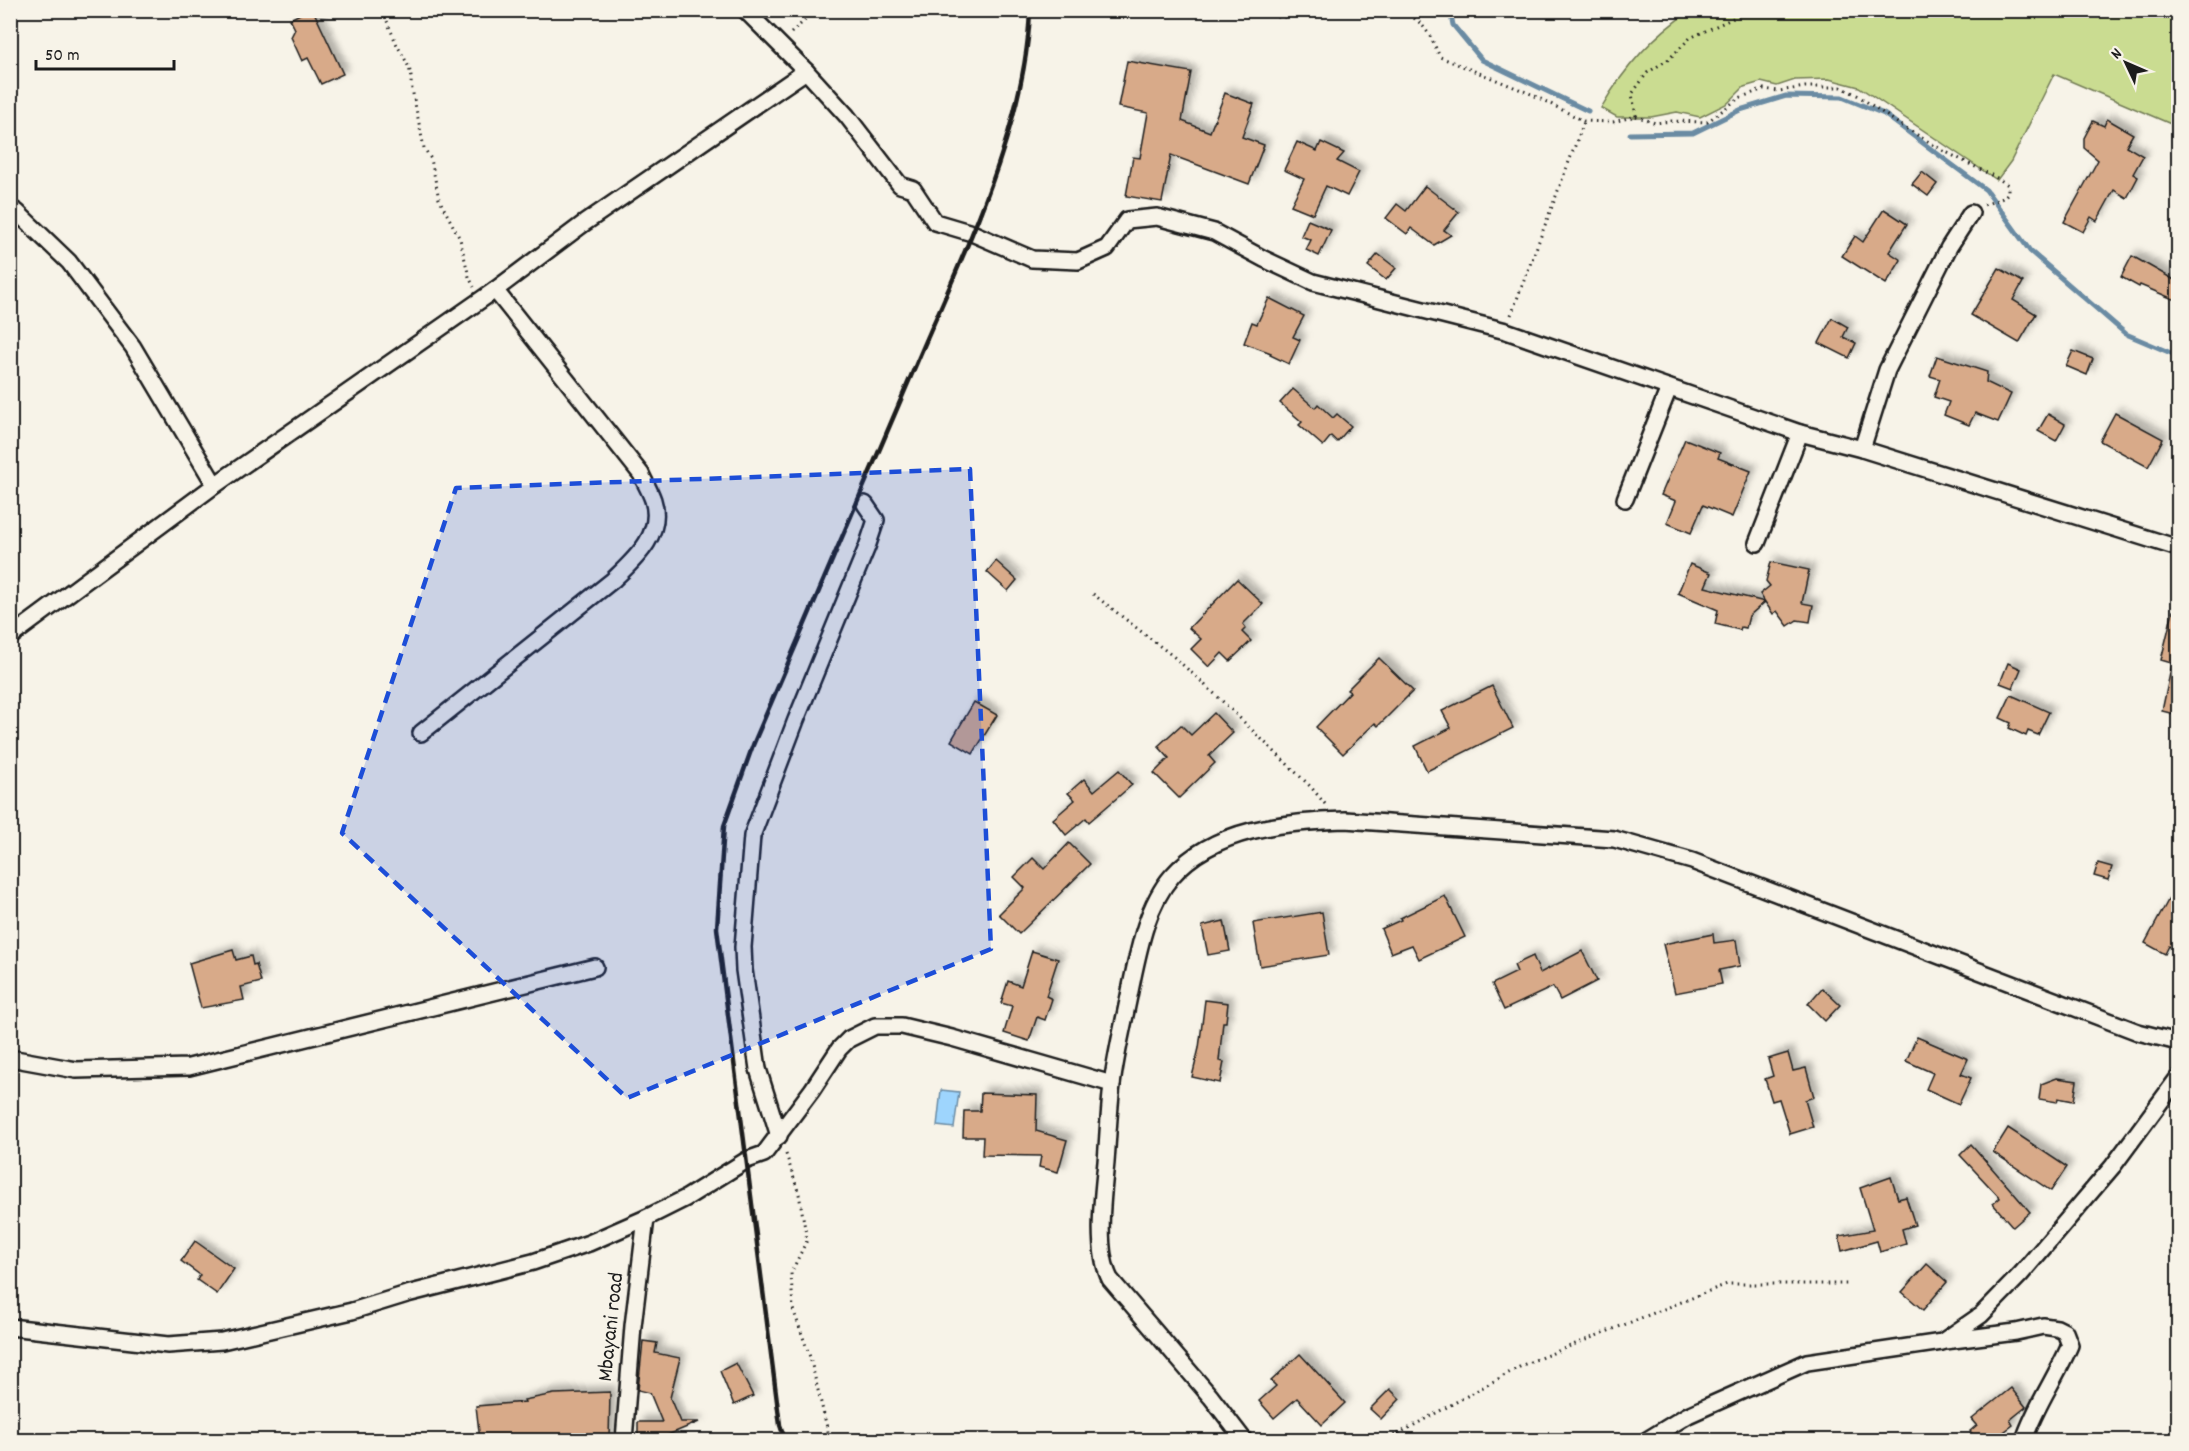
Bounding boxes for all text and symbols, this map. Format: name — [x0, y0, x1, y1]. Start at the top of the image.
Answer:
scale bar — [36, 33, 174, 71]
north arrow — [2096, 33, 2156, 93]
text: N — [2106, 43, 2128, 65]
text: 50 m — [45, 44, 80, 69]
street label: Mbayani road — [591, 1271, 633, 1383]

